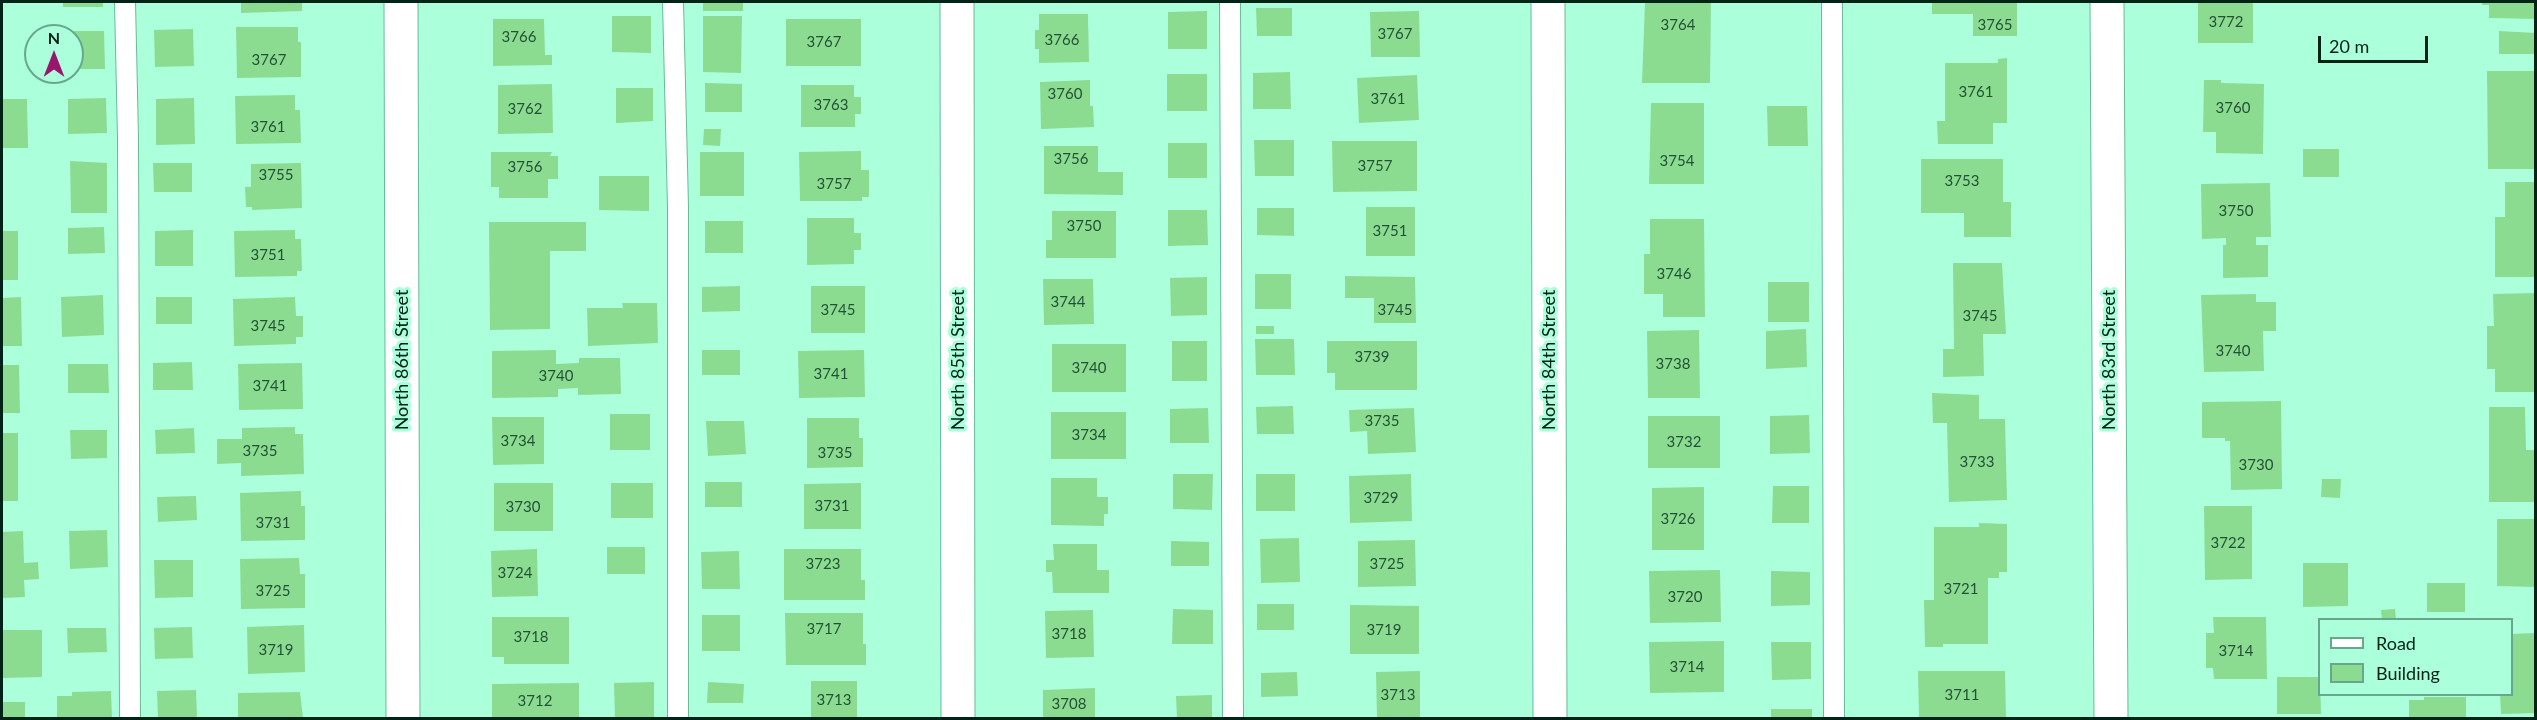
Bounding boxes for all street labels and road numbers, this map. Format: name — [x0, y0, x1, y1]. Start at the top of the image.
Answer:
street label: North 86th Street — [391, 290, 413, 430]
street label: North 85th Street — [947, 290, 969, 430]
street label: North 84th Street — [1538, 290, 1560, 430]
street label: North 83rd Street — [2098, 290, 2120, 430]

